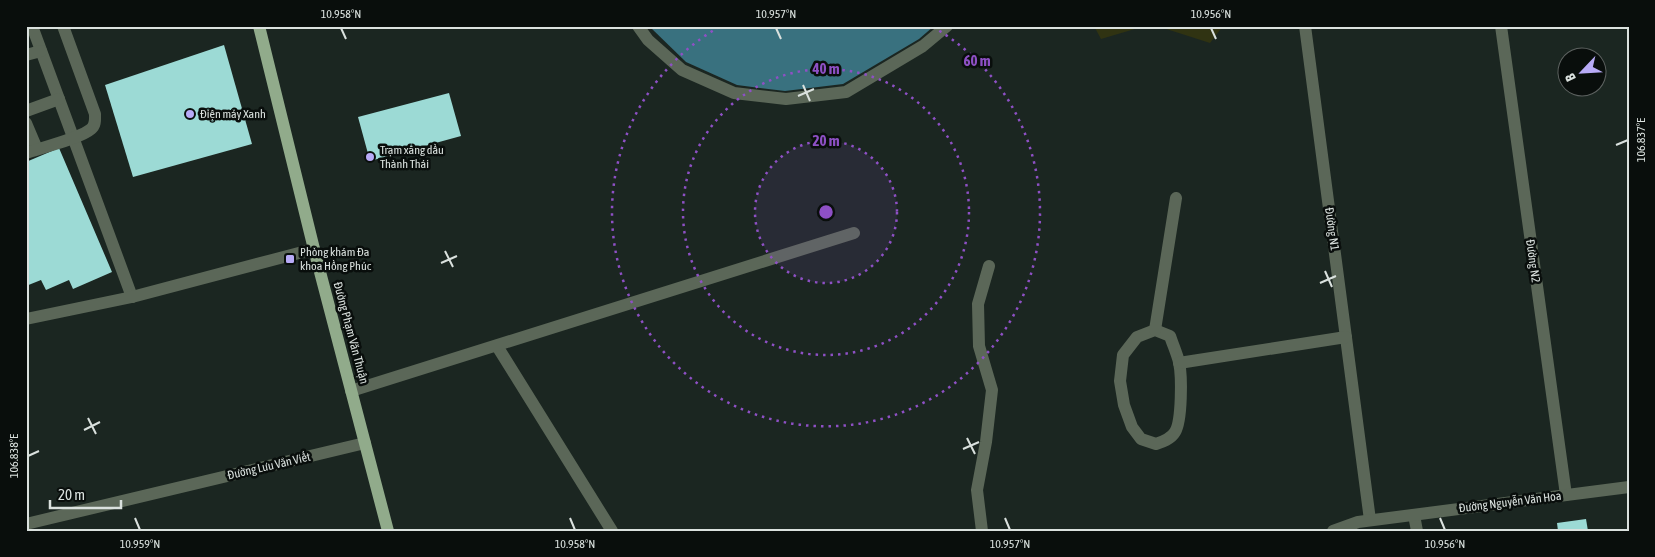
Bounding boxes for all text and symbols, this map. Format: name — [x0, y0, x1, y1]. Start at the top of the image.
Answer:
text: 10.958°N — [321, 7, 361, 21]
text: 10.957°N — [756, 7, 796, 21]
text: 10.956°N — [1191, 7, 1231, 21]
north arrow — [1558, 48, 1608, 98]
text: 60 m — [964, 52, 991, 69]
text: 40 m — [812, 60, 840, 77]
text: B — [1561, 71, 1579, 84]
place label: Điện máy Xanh — [200, 107, 266, 121]
marker: Điện máy Xanh — [184, 108, 196, 120]
text: 106.837°E — [1634, 118, 1648, 162]
text: 20 m — [813, 132, 840, 149]
place label: Trạm xăng dầu Thành Thái — [380, 143, 444, 171]
marker: Trạm xăng dầu Thành Thái — [364, 151, 376, 163]
centre of rings — [817, 203, 835, 221]
street label: Đường N1 — [1322, 206, 1342, 252]
street label: Đường N2 — [1523, 238, 1543, 284]
place label: Phòng khám Đa khoa Hồng Phúc — [300, 245, 372, 273]
marker: Phòng khám Đa khoa Hồng Phúc — [284, 253, 296, 265]
street label: Đường Phạm Văn Thuận — [331, 280, 371, 386]
text: 106.838°E — [7, 434, 21, 478]
street label: Đường Lưu Văn Viết — [226, 450, 312, 482]
scale bar — [50, 477, 121, 509]
text: 20 m — [58, 486, 85, 503]
street label: Đường Nguyễn Văn Hoa — [1458, 489, 1562, 515]
text: 10.959°N — [120, 537, 160, 551]
text: 10.958°N — [555, 537, 595, 551]
text: 10.957°N — [990, 537, 1030, 551]
text: 10.956°N — [1425, 537, 1465, 551]

